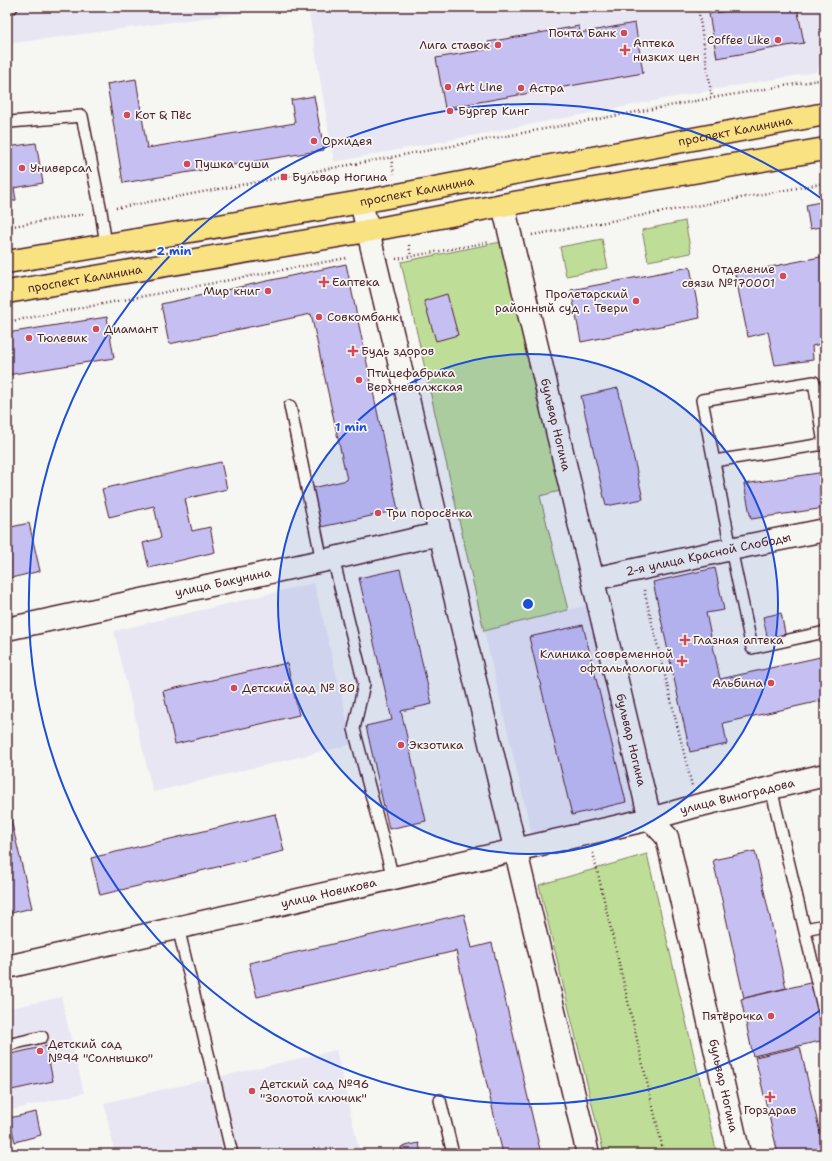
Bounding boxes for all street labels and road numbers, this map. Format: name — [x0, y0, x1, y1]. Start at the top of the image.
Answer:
street label: проспект Калинина — [677, 112, 794, 150]
street label: проспект Калинина — [359, 173, 476, 210]
street label: проспект Калинина — [26, 261, 144, 296]
street label: бульвар Ногина — [537, 377, 575, 473]
street label: 2-я улица Красной Слободы — [624, 529, 792, 580]
street label: улица Бакунина — [173, 564, 273, 601]
street label: бульвар Ногина — [612, 692, 650, 788]
street label: улица Виноградова — [678, 774, 797, 818]
street label: улица Новикова — [279, 874, 379, 912]
street label: бульвар Ногина — [705, 1038, 742, 1134]

